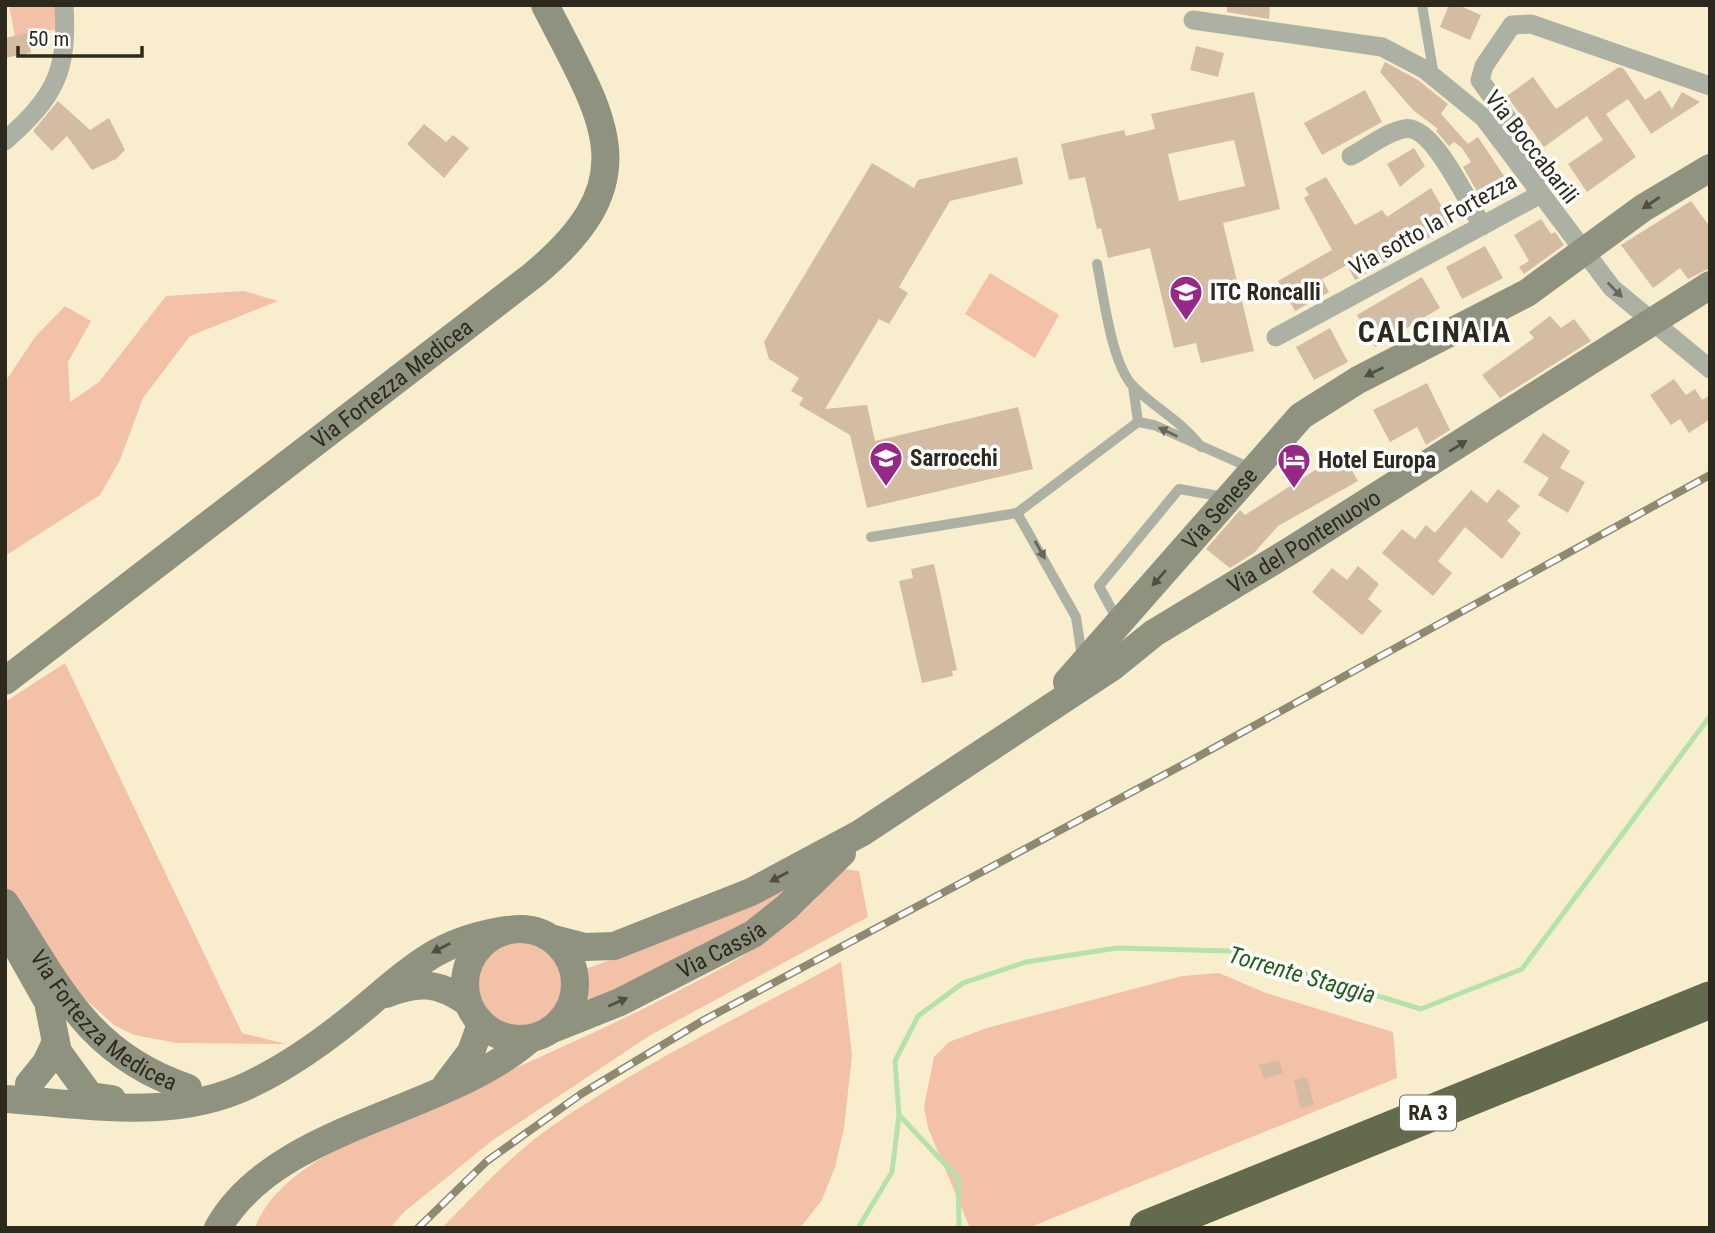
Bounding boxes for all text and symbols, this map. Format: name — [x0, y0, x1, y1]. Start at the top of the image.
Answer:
scale bar — [18, 14, 142, 58]
text: 50 m — [28, 27, 69, 51]
street label: Via Boccabarili — [1479, 85, 1584, 209]
street label: Via sotto la Fortezza — [1345, 167, 1522, 282]
one-way arrow — [1642, 196, 1660, 210]
school or university icon: ITC Roncalli — [1167, 273, 1205, 322]
place label: ITC Roncalli — [1210, 279, 1321, 306]
one-way arrow — [1606, 282, 1623, 299]
street label: Via Fortezza Medicea — [306, 314, 478, 454]
district label: CALCINAIA — [1358, 314, 1512, 349]
one-way arrow — [1364, 367, 1384, 378]
one-way arrow — [1158, 426, 1178, 437]
school or university icon: Sarrocchi — [867, 439, 905, 488]
one-way arrow — [1448, 439, 1467, 452]
hotel icon: Hotel Europa — [1275, 441, 1313, 490]
place label: Sarrocchi — [910, 445, 998, 472]
place label: Hotel Europa — [1318, 447, 1436, 474]
street label: Via Senese — [1177, 462, 1263, 556]
street label: Via del Pontenuovo — [1223, 484, 1386, 599]
one-way arrow — [1034, 540, 1045, 560]
one-way arrow — [1152, 570, 1167, 587]
one-way arrow — [769, 871, 789, 883]
street label: Via Cassia — [673, 916, 772, 984]
water label: Torrente Staggia — [1225, 941, 1379, 1009]
one-way arrow — [431, 943, 451, 954]
street label: Via Fortezza Medicea — [24, 945, 181, 1097]
one-way arrow — [608, 996, 628, 1008]
road number: RA 3 — [1400, 1096, 1456, 1130]

